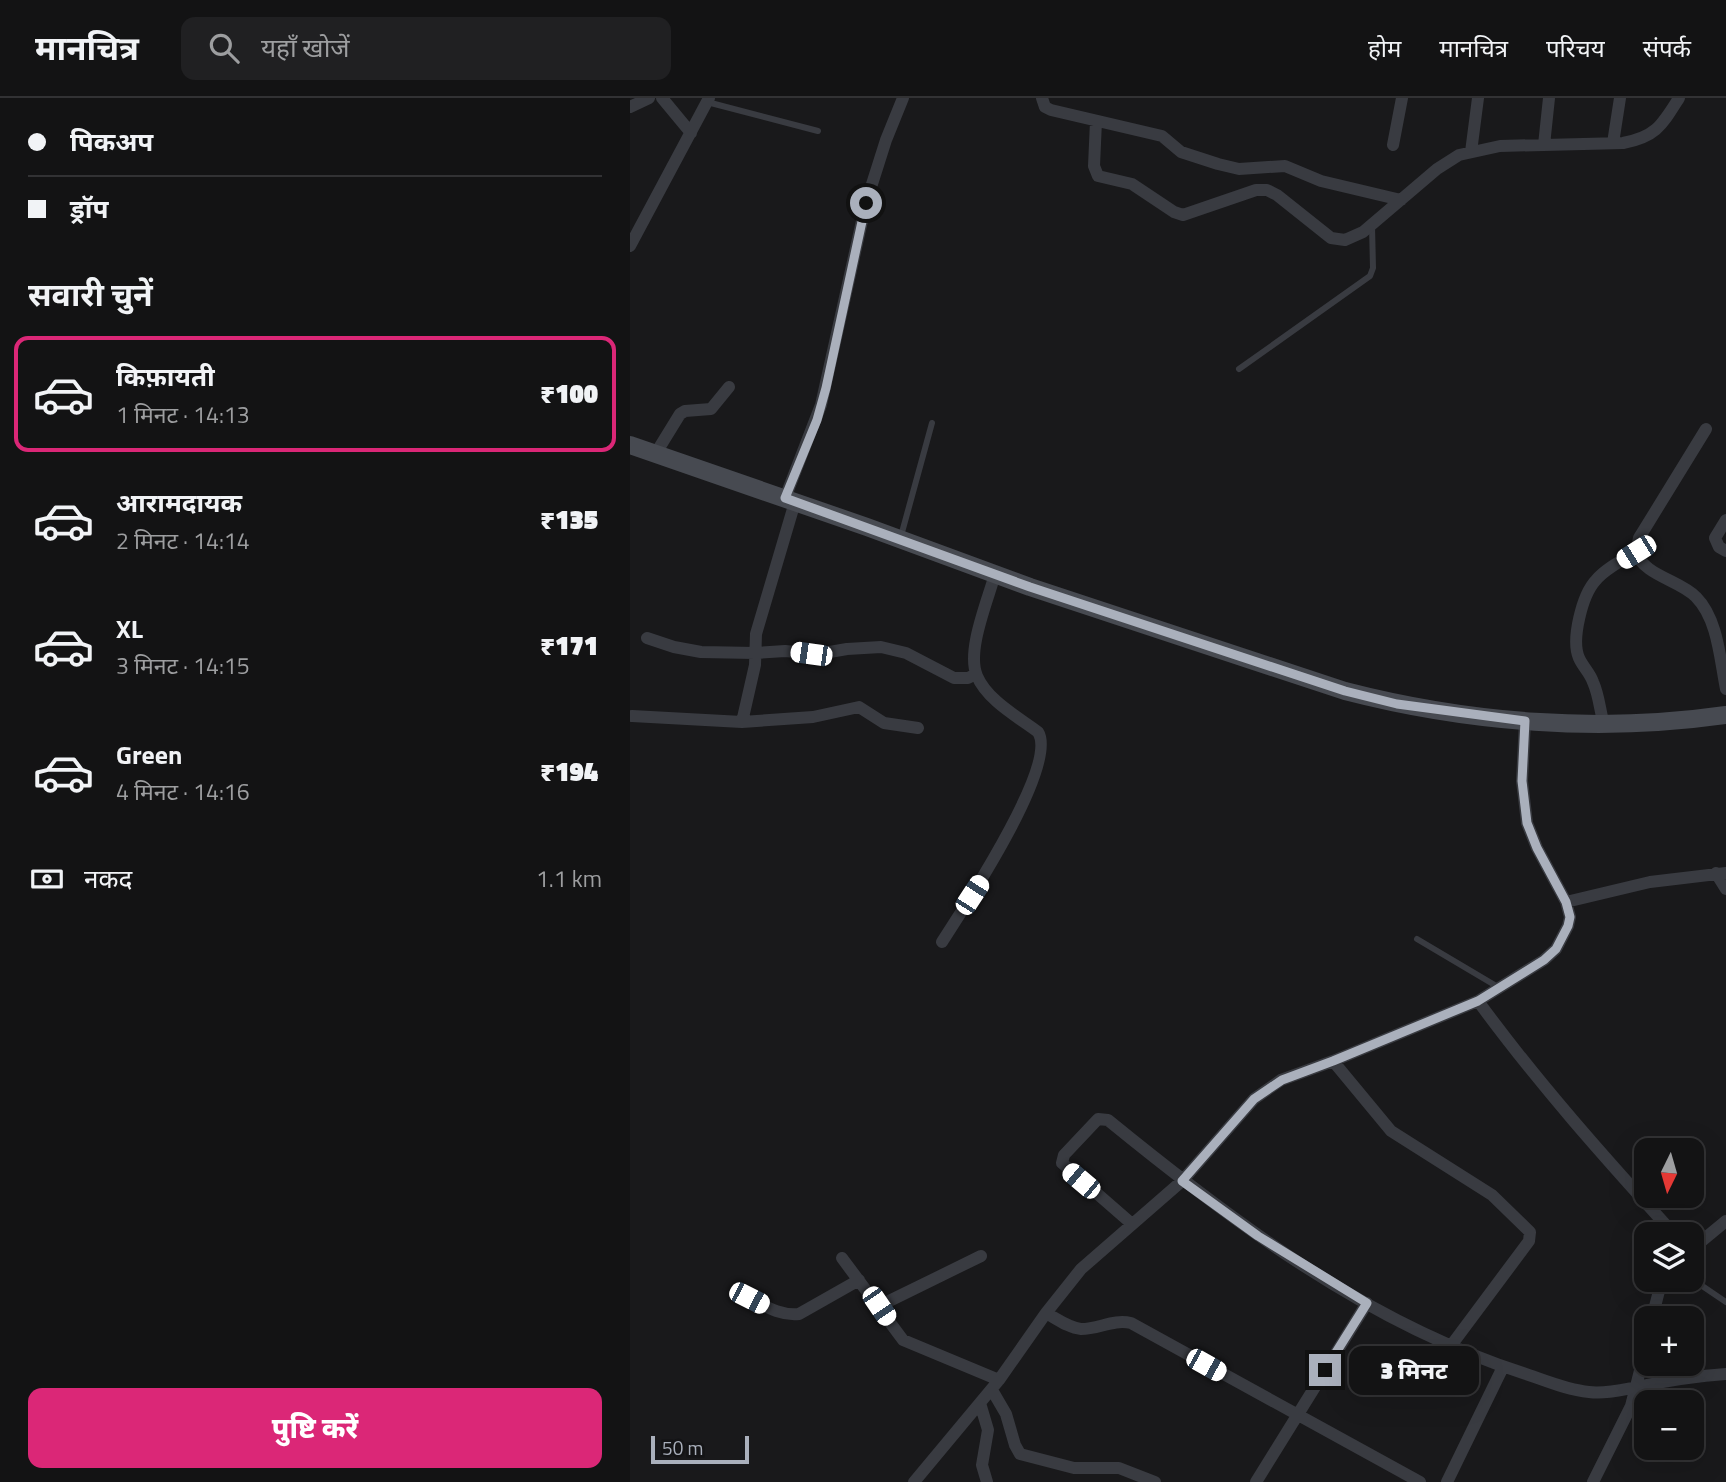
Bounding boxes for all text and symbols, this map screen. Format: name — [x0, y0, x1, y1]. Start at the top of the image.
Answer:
search box — [181, 17, 671, 80]
text: मानचित्र — [35, 23, 139, 73]
text: यहाँ खोजें — [261, 28, 350, 67]
icon: search — [205, 29, 243, 67]
text: होम — [1368, 30, 1401, 66]
text: मानचित्र — [1439, 30, 1508, 66]
text: परिचय — [1546, 30, 1605, 66]
text: संपर्क — [1643, 30, 1691, 66]
text: पिकअप — [70, 122, 153, 161]
route start — [850, 187, 882, 219]
text: ड्रॉप — [70, 189, 108, 228]
text: सवारी चुनें — [28, 270, 153, 318]
text: किफ़ायती — [116, 357, 215, 396]
icon: car — [32, 363, 95, 426]
text: ₹100 — [540, 374, 598, 413]
text: 1 मिनट · 14:13 — [116, 397, 250, 432]
text: आरामदायक — [116, 483, 242, 522]
icon: car — [32, 489, 95, 552]
text: ₹135 — [540, 500, 598, 539]
text: 2 मिनट · 14:14 — [116, 523, 250, 558]
car — [1613, 532, 1660, 572]
text: XL — [116, 609, 143, 648]
icon: car — [32, 615, 95, 678]
text: ₹171 — [540, 626, 598, 665]
car — [789, 641, 834, 667]
text: 3 मिनट · 14:15 — [116, 648, 250, 683]
text: Green — [116, 735, 182, 774]
icon: car — [32, 741, 95, 804]
text: ₹194 — [540, 752, 598, 791]
text: 4 मिनट · 14:16 — [116, 774, 250, 809]
text: नकद — [84, 859, 132, 898]
icon: cash — [28, 860, 66, 898]
text: 1.1 km — [536, 861, 602, 896]
car — [952, 872, 993, 918]
north arrow — [1634, 1138, 1704, 1208]
map controls — [1634, 1138, 1704, 1460]
car — [1059, 1159, 1104, 1203]
button: layers — [1634, 1222, 1704, 1292]
car — [726, 1279, 773, 1317]
car — [859, 1283, 900, 1329]
button: + — [1634, 1306, 1704, 1376]
car — [1183, 1346, 1230, 1384]
callout: 3 मिनट — [1350, 1346, 1479, 1394]
text: 3 मिनट — [1380, 1353, 1448, 1388]
route end — [1309, 1354, 1341, 1386]
button: पुष्टि करें — [28, 1388, 602, 1468]
button: − — [1634, 1390, 1704, 1460]
scale bar — [651, 1433, 749, 1465]
text: 50 m — [662, 1433, 703, 1462]

